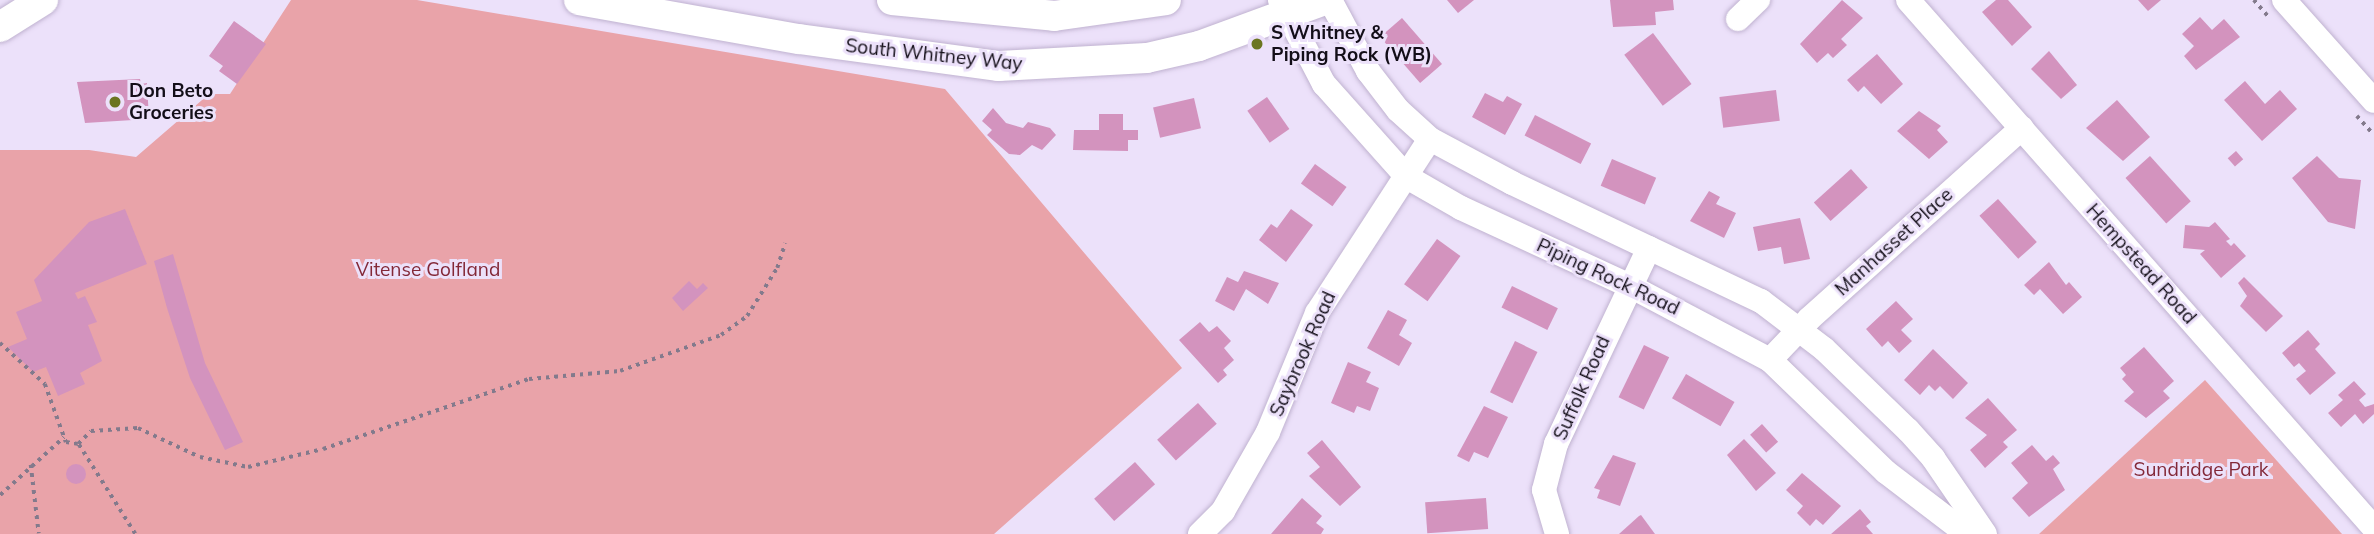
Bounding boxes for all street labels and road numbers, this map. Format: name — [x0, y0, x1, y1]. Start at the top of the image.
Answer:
street label: South Whitney Way — [844, 34, 1024, 76]
street label: Manhasset Place — [1831, 183, 1957, 301]
street label: Hempstead Road — [2081, 199, 2201, 329]
street label: Piping Rock Road — [1533, 234, 1683, 320]
street label: Saybrook Road — [1265, 288, 1341, 420]
street label: Suffolk Road — [1549, 332, 1615, 444]

